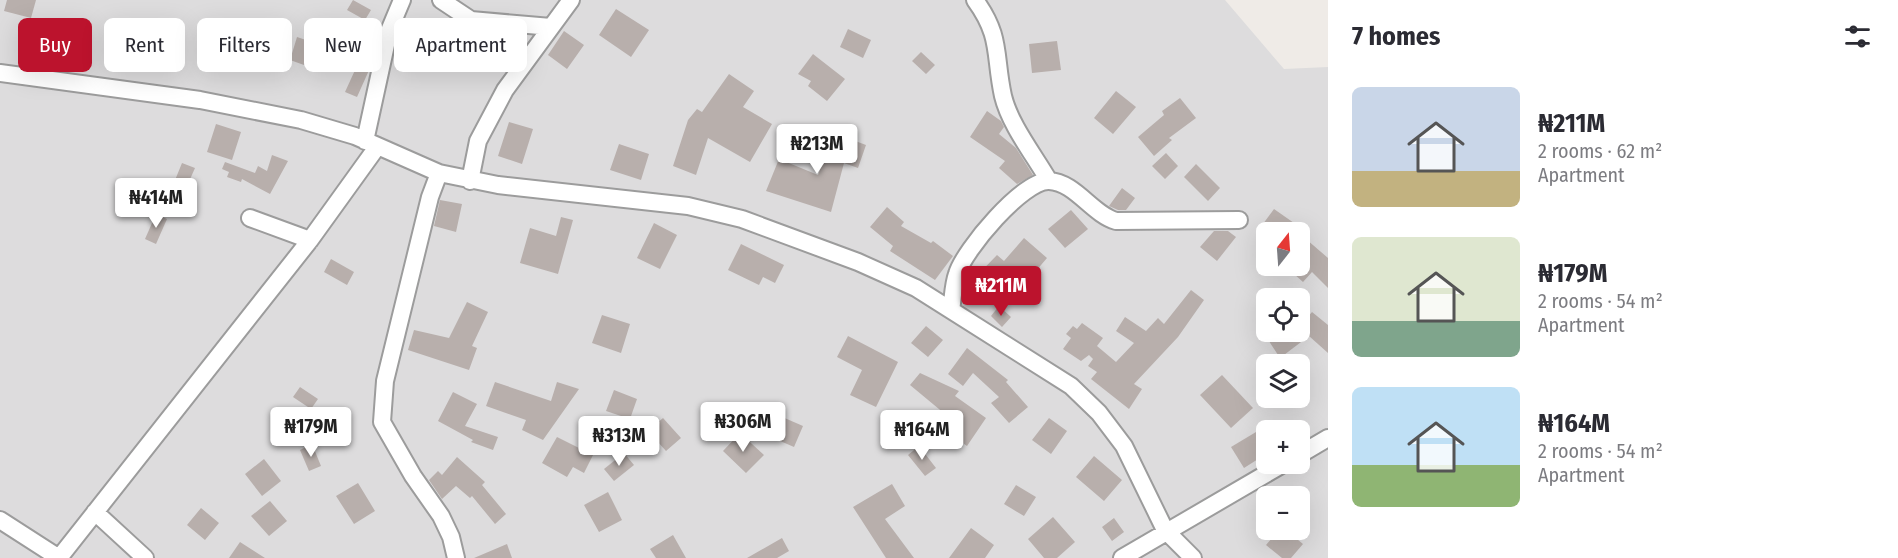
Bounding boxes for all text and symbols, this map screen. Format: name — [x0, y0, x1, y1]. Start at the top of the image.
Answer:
chip: Buy — [18, 18, 92, 72]
chip: Rent — [104, 18, 185, 72]
chip: Filters — [197, 18, 292, 72]
chip: New — [304, 18, 382, 72]
chip: Apartment — [394, 18, 527, 72]
icon: filters — [1841, 20, 1874, 53]
text: 7 homes — [1352, 21, 1440, 52]
text: ₦211M — [1538, 108, 1605, 139]
icon: home — [1400, 111, 1472, 183]
pin: ₦213M — [775, 124, 859, 175]
text: ₦213M — [790, 131, 844, 155]
text: 2 rooms · 62 m² — [1538, 139, 1662, 163]
text: Apartment — [1538, 163, 1625, 187]
pin: ₦414M — [114, 178, 198, 229]
text: ₦414M — [129, 185, 183, 209]
north arrow — [1256, 222, 1310, 276]
map controls — [1256, 222, 1310, 540]
text: ₦179M — [1538, 258, 1607, 289]
icon: home — [1400, 261, 1472, 333]
pin: ₦211M — [959, 266, 1043, 317]
text: ₦211M — [975, 273, 1027, 297]
button: locate — [1256, 288, 1310, 342]
text: 2 rooms · 54 m² — [1538, 289, 1663, 313]
text: Apartment — [1538, 313, 1625, 337]
button: layers — [1256, 354, 1310, 408]
pin: ₦306M — [701, 402, 785, 453]
pin: ₦179M — [269, 407, 353, 458]
text: ₦164M — [1538, 408, 1610, 439]
text: ₦306M — [714, 409, 772, 433]
pin: ₦164M — [880, 410, 964, 461]
icon: home — [1400, 411, 1472, 483]
text: ₦179M — [284, 414, 338, 438]
pin: ₦313M — [577, 416, 661, 467]
text: ₦164M — [894, 417, 950, 441]
button: + — [1256, 420, 1310, 474]
text: ₦313M — [592, 423, 646, 447]
text: 2 rooms · 54 m² — [1538, 439, 1663, 463]
text: Apartment — [1538, 463, 1625, 487]
button: − — [1256, 486, 1310, 540]

